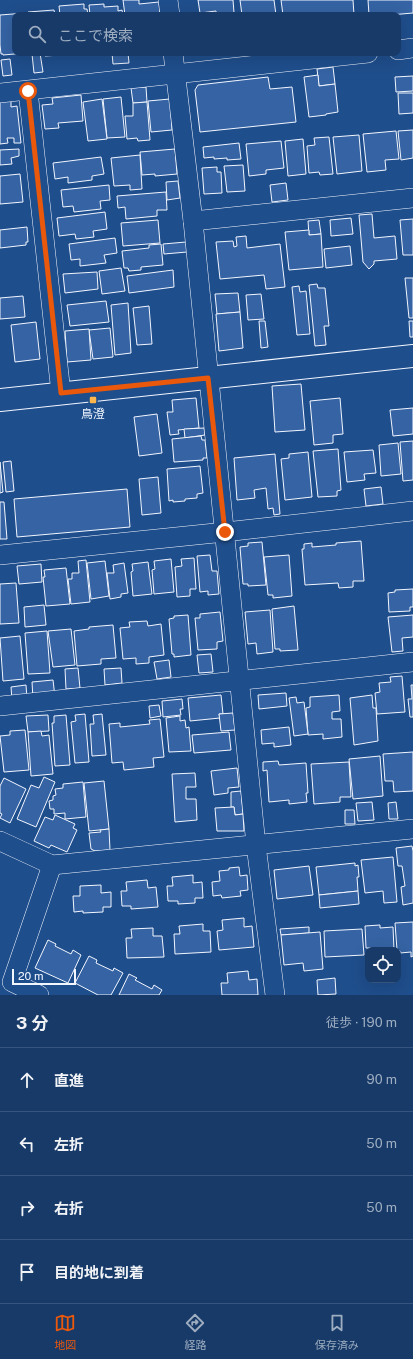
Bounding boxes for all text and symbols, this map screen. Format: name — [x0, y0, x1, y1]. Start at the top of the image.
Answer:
search box — [12, 12, 401, 56]
icon: search — [26, 23, 48, 45]
text: ここで検索 — [58, 27, 133, 44]
route start — [19, 82, 37, 100]
marker: 鳥澄 — [88, 395, 98, 405]
place label: 鳥澄 — [81, 407, 105, 421]
route end — [216, 523, 234, 541]
map controls — [365, 947, 401, 983]
button: locate — [365, 947, 401, 983]
scale bar — [12, 967, 76, 986]
text: 20 m — [18, 970, 43, 982]
text: 3 分 — [16, 1013, 48, 1033]
text: 徒歩 · 190 m — [326, 1015, 397, 1030]
icon: ahead — [16, 1069, 38, 1091]
text: 直進 — [54, 1072, 84, 1089]
text: 90 m — [367, 1072, 397, 1087]
icon: left — [16, 1133, 38, 1155]
text: 左折 — [54, 1136, 84, 1153]
text: 50 m — [366, 1136, 397, 1151]
icon: right — [16, 1197, 38, 1219]
text: 右折 — [54, 1200, 84, 1217]
text: 50 m — [366, 1200, 397, 1215]
icon: arrive — [16, 1261, 38, 1283]
text: 目的地に到着 — [54, 1264, 144, 1281]
tab: 地図 — [54, 1312, 76, 1352]
tab: 経路 — [184, 1312, 206, 1352]
tab: 保存済み — [315, 1312, 359, 1352]

